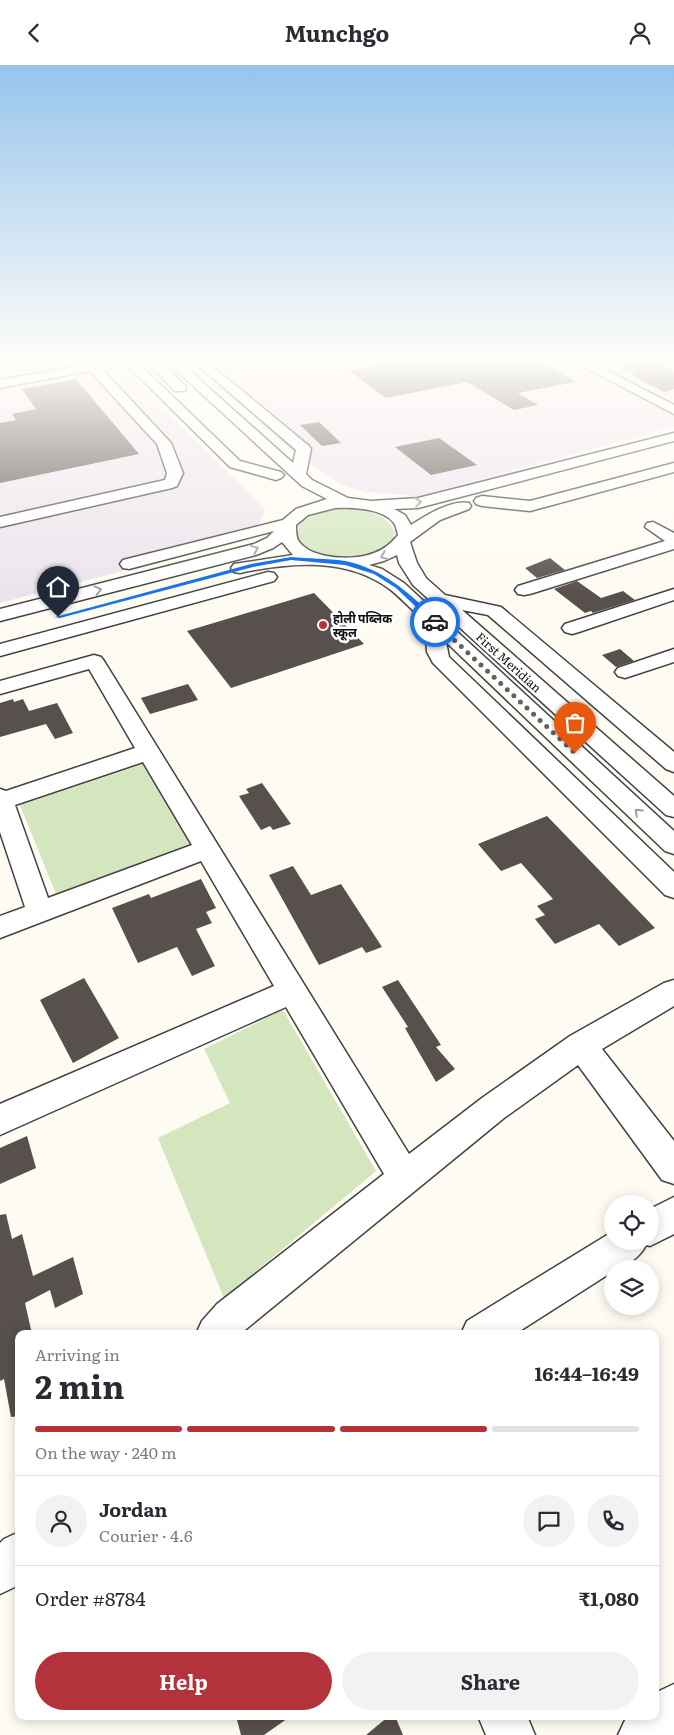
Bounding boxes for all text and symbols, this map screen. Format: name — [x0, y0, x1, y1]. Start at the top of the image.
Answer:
text: Munchgo — [285, 16, 389, 49]
icon: back — [20, 19, 48, 47]
icon: person — [626, 19, 654, 47]
one-way arrow — [414, 498, 422, 508]
one-way arrow — [250, 544, 259, 555]
one-way arrow — [380, 550, 389, 560]
pin — [37, 566, 79, 617]
icon: home — [44, 573, 72, 601]
one-way arrow — [94, 585, 103, 596]
courier — [410, 597, 460, 647]
icon: car — [421, 608, 449, 636]
place label: होली पब्लिक स्कूल — [333, 609, 393, 641]
marker: होली पब्लिक स्कूल — [317, 619, 329, 631]
street label: First Meridian — [472, 628, 546, 696]
pin — [554, 702, 596, 753]
icon: bag — [561, 709, 589, 737]
one-way arrow — [635, 809, 644, 818]
map controls — [604, 1195, 659, 1315]
button: locate — [604, 1195, 659, 1250]
button: layers — [604, 1260, 659, 1315]
text: Arriving in — [35, 1342, 120, 1366]
text: 16:44–16:49 — [534, 1359, 639, 1387]
text: 2 min — [35, 1361, 124, 1409]
text: On the way · 240 m — [35, 1440, 177, 1464]
button: person — [35, 1495, 87, 1547]
text: Jordan — [99, 1495, 168, 1523]
button: chat — [523, 1495, 575, 1547]
button: phone — [587, 1495, 639, 1547]
text: Courier · 4.6 — [99, 1523, 193, 1547]
text: Order #8784 — [35, 1584, 146, 1612]
text: ₹1,080 — [579, 1584, 639, 1612]
button: Help — [35, 1652, 332, 1710]
button: Share — [342, 1652, 639, 1710]

